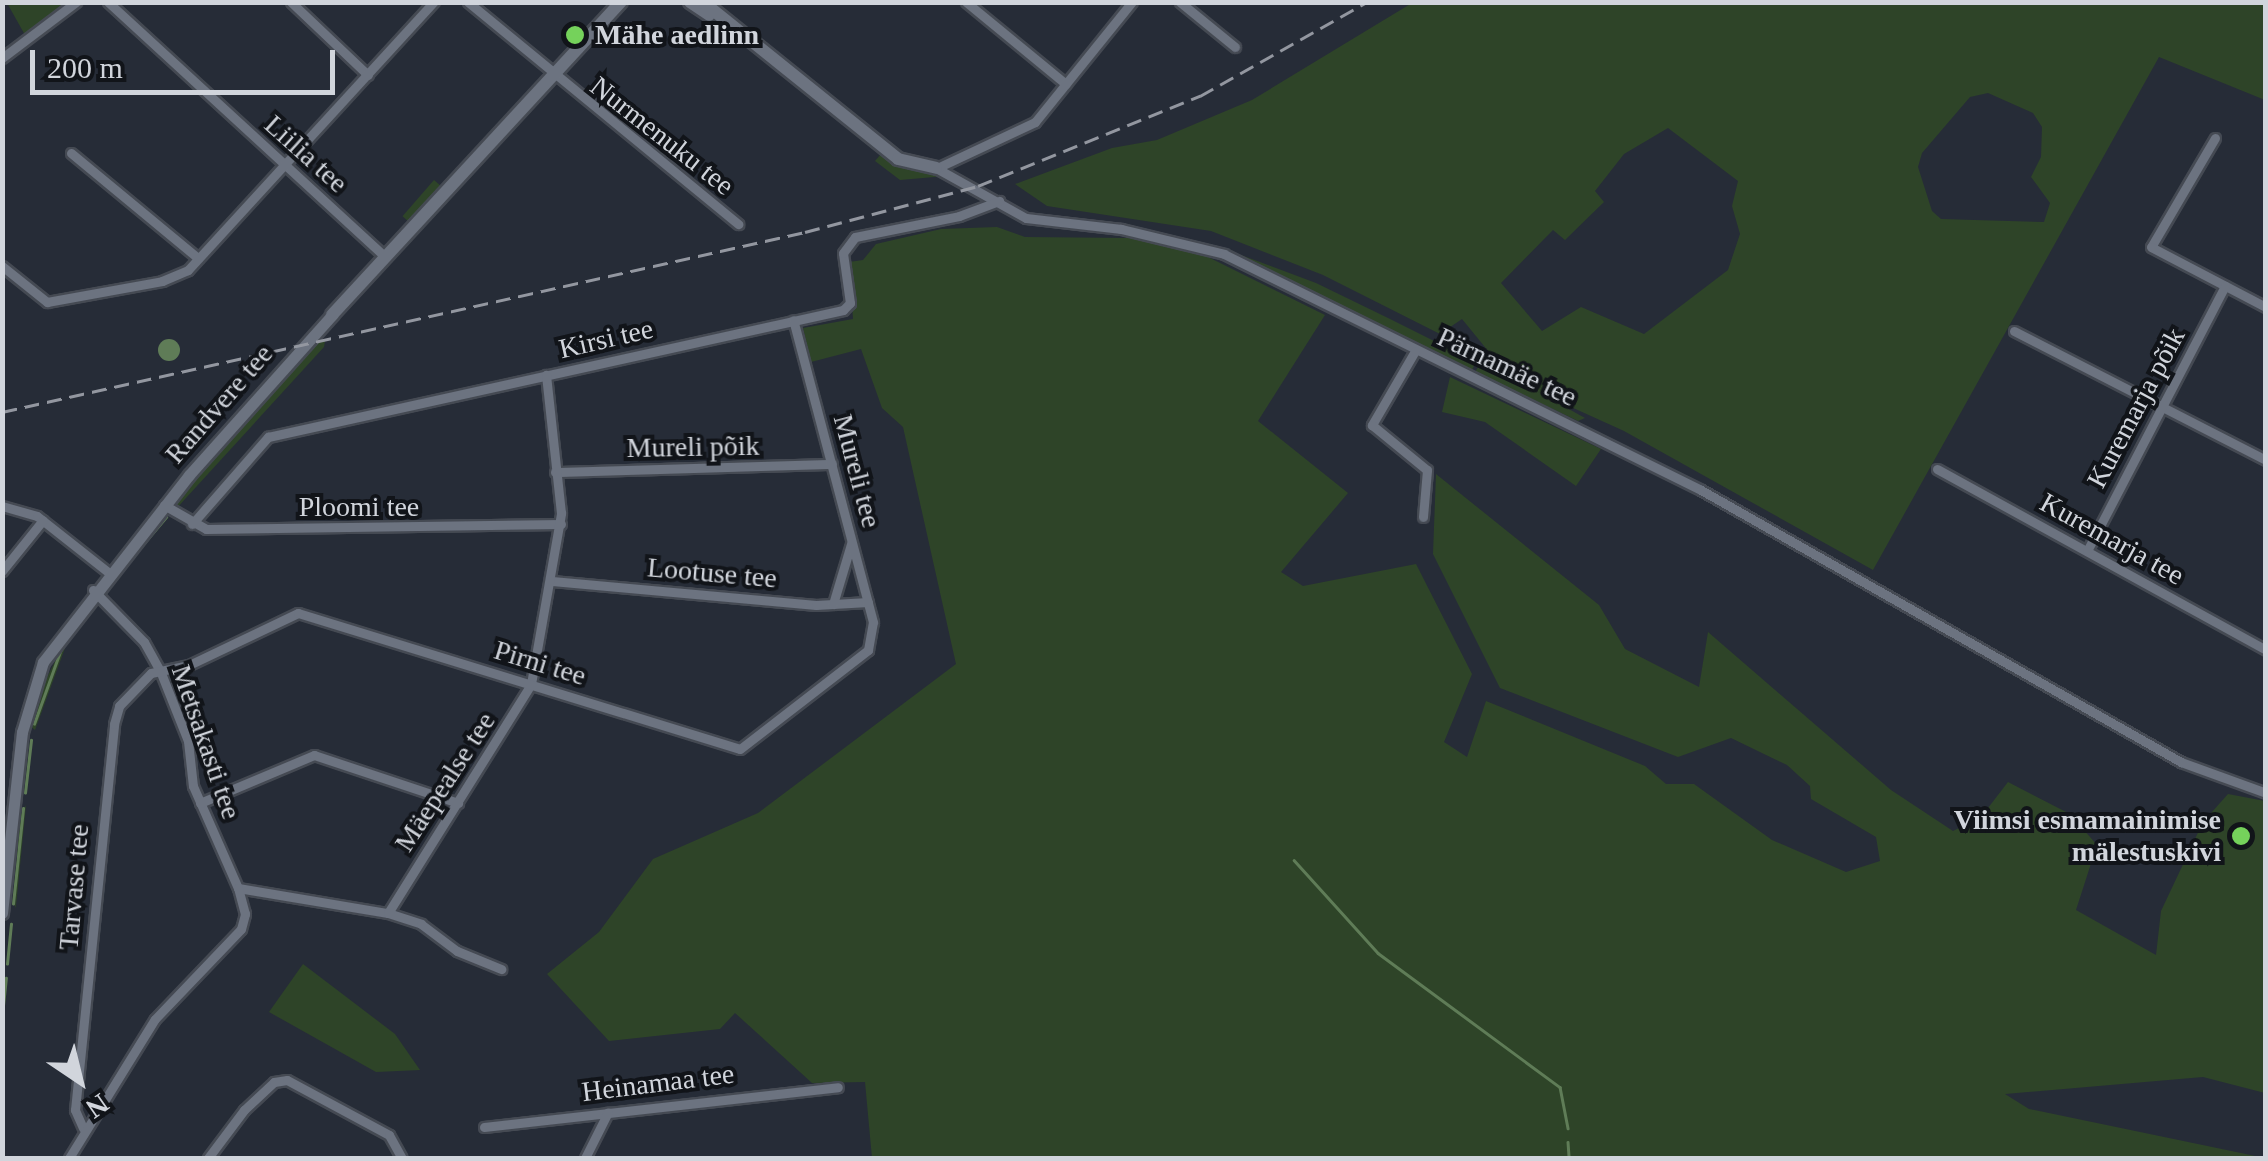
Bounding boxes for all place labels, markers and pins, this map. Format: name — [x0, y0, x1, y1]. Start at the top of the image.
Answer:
place label: Mähe aedlinn — [595, 18, 759, 52]
marker: Mähe aedlinn — [564, 24, 586, 46]
place label: Viimsi esmamainimise mälestuskivi — [1954, 803, 2221, 869]
marker: Viimsi esmamainimise mälestuskivi — [2230, 825, 2252, 847]

